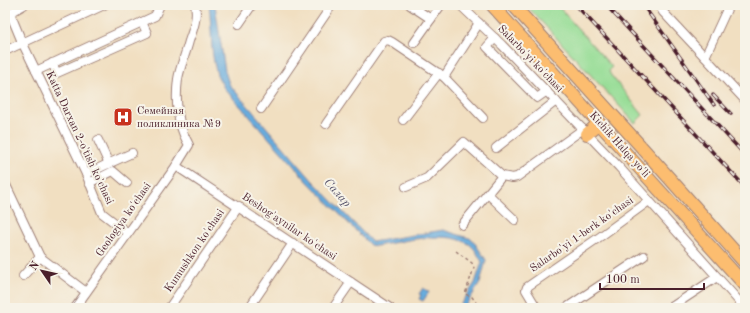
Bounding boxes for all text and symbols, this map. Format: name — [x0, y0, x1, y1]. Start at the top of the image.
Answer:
street label: Salarbo'yi ko'chasi — [495, 23, 565, 95]
street label: Katta Darxan 2-o'tish ko'chasi — [43, 70, 115, 206]
hospital icon: Семейная поликлиника №9 — [112, 106, 134, 128]
place label: Семейная поликлиника №9 — [137, 106, 221, 130]
street label: Kichik Halqa yo'li — [587, 110, 651, 180]
water label: Салар — [321, 176, 353, 210]
street label: Geologiya ko'chasi — [94, 181, 154, 259]
street label: Beshog'aynilar ko'chasi — [240, 191, 338, 263]
street label: Salarbo'yi 1-berk ko'chasi — [528, 195, 636, 275]
street label: Kumushkon ko'chasi — [163, 207, 227, 295]
north arrow — [22, 251, 62, 291]
text: N — [28, 259, 42, 273]
scale bar — [600, 265, 704, 291]
text: 100 m — [606, 274, 640, 286]

